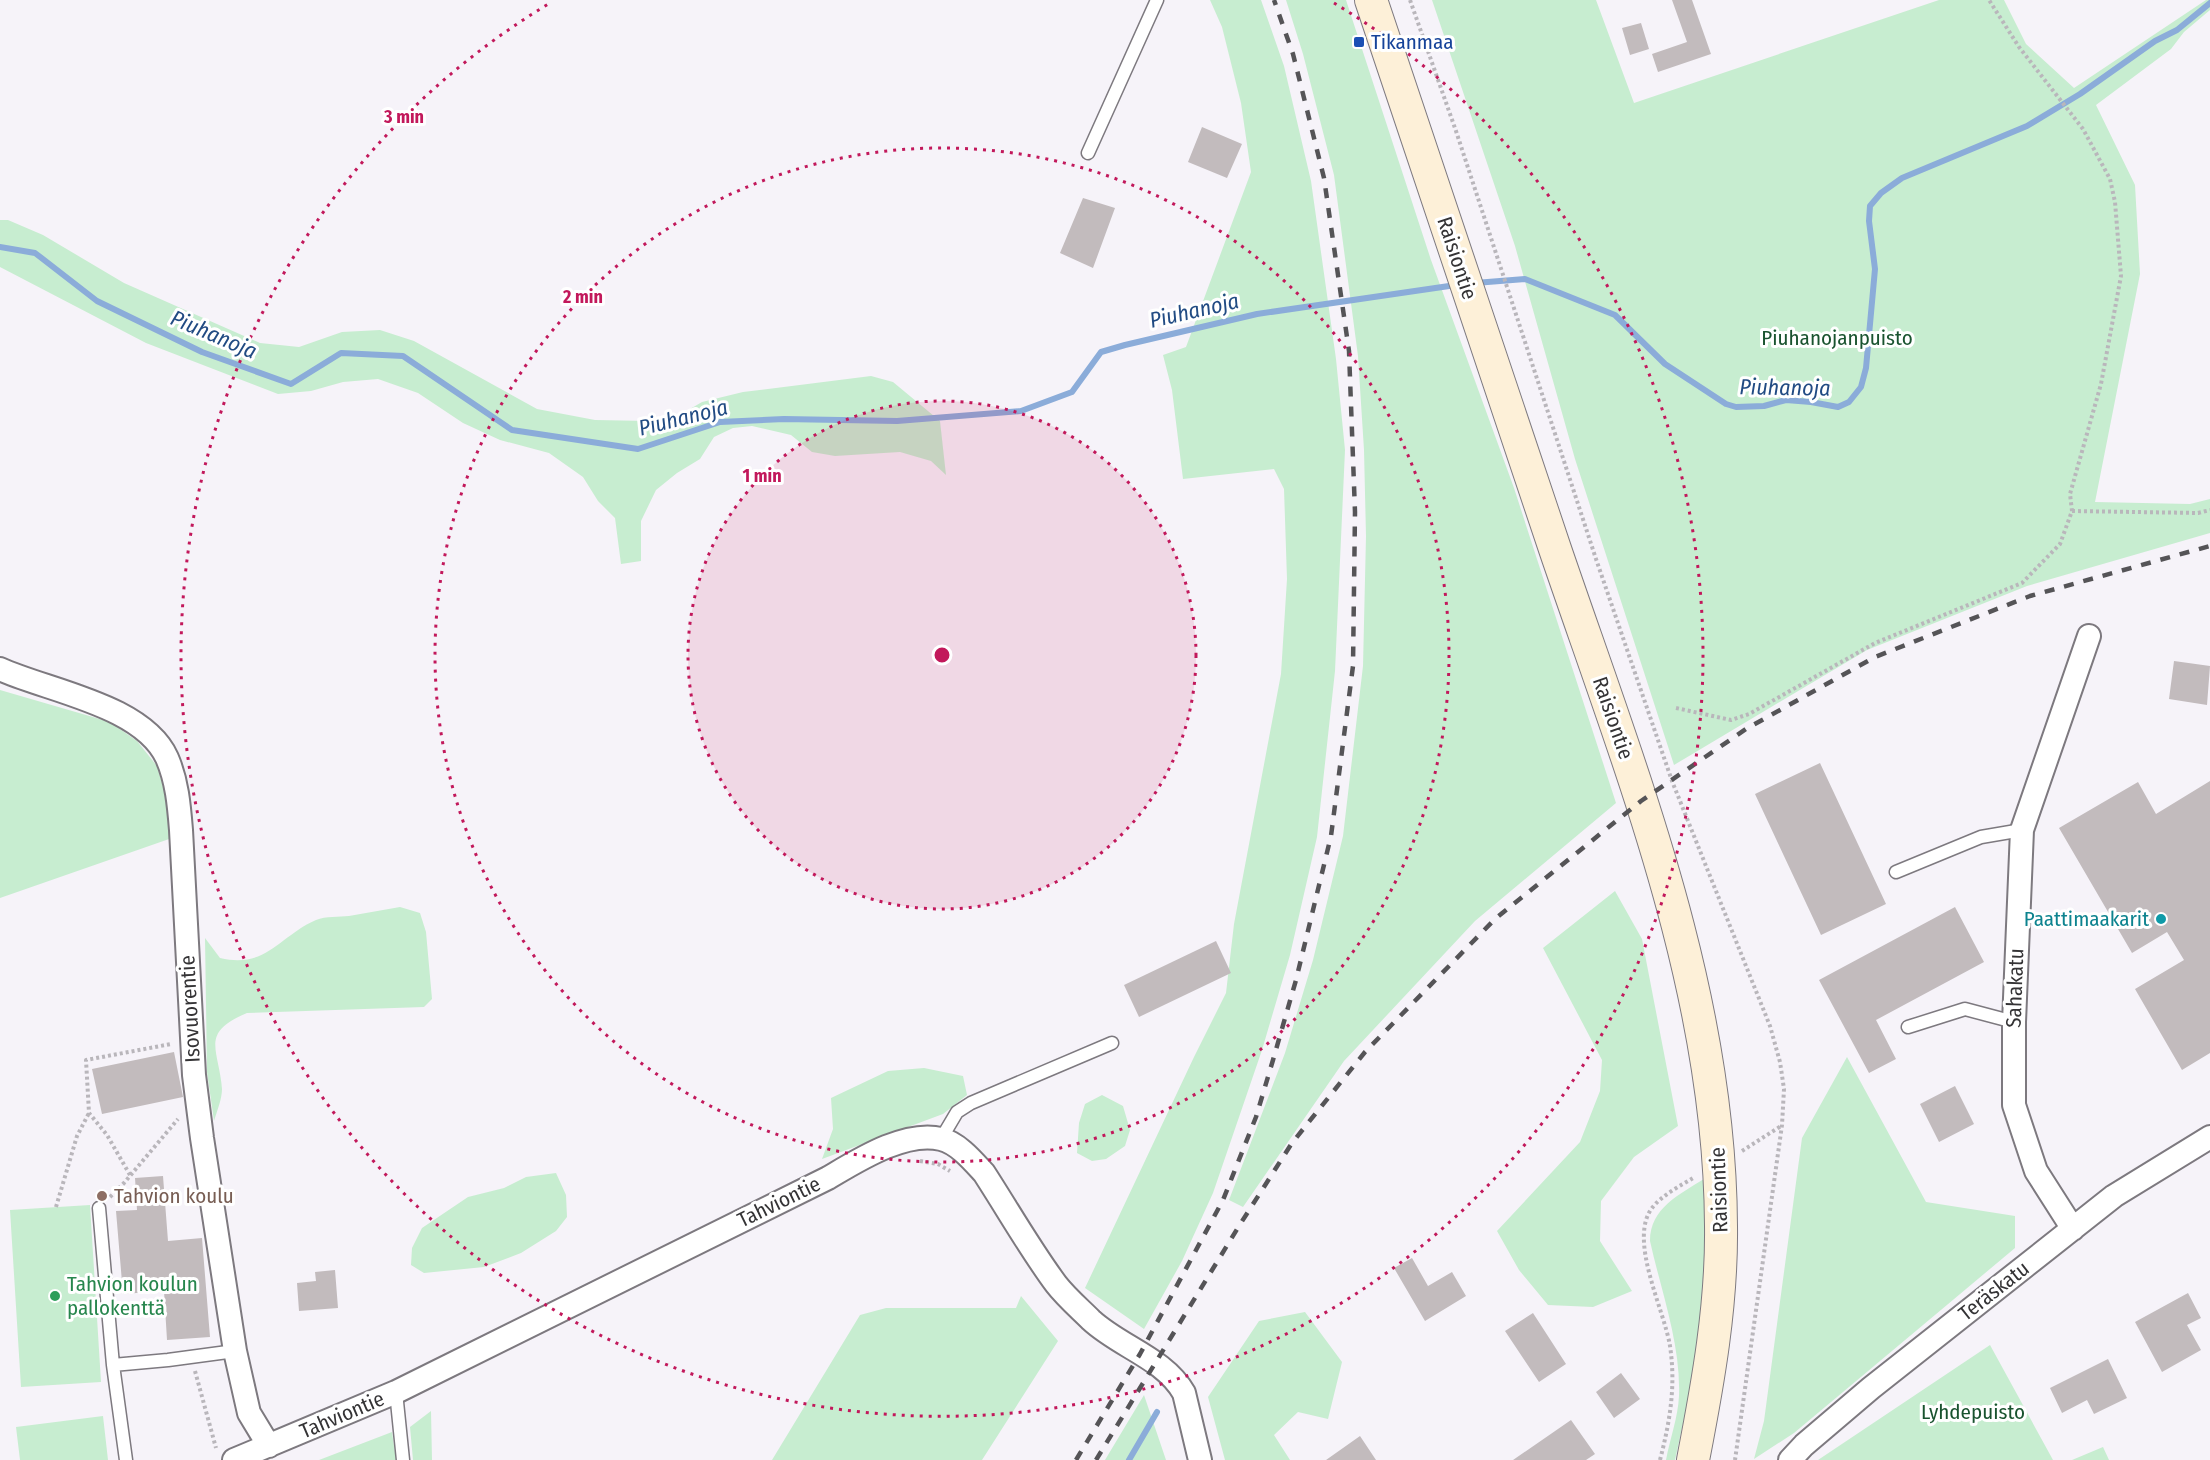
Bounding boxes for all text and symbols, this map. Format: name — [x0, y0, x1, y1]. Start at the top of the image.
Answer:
place label: Tikanmaa — [1371, 29, 1453, 55]
marker: Tikanmaa — [1352, 35, 1366, 49]
text: 3 min — [383, 106, 424, 128]
street label: Raisiontie — [1431, 213, 1483, 303]
text: 2 min — [562, 286, 603, 308]
water label: Piuhanoja — [1147, 287, 1242, 334]
water label: Piuhanoja — [167, 304, 261, 365]
park label: Piuhanojanpuisto — [1761, 325, 1913, 351]
water label: Piuhanoja — [1739, 373, 1831, 402]
water label: Piuhanoja — [636, 393, 731, 442]
text: 1 min — [742, 465, 782, 487]
centre of rings — [932, 645, 952, 665]
street label: Raisiontie — [1587, 673, 1639, 763]
place label: Paattimaakarit — [2024, 906, 2149, 932]
marker: Paattimaakarit — [2154, 912, 2168, 926]
street label: Sahakatu — [2001, 948, 2029, 1028]
street label: Isovuorentie — [174, 955, 206, 1063]
street label: Raisiontie — [1705, 1147, 1733, 1233]
street label: Tahviontie — [733, 1171, 825, 1233]
place label: Tahvion koulu — [114, 1183, 234, 1209]
marker: Tahvion koulu — [95, 1189, 109, 1203]
street label: Teräskatu — [1954, 1255, 2034, 1327]
place label: Tahvion koulun pallokenttä — [67, 1271, 198, 1321]
marker: Tahvion koulun pallokenttä — [48, 1289, 62, 1303]
street label: Tahviontie — [296, 1386, 388, 1444]
park label: Lyhdepuisto — [1921, 1399, 2025, 1425]

